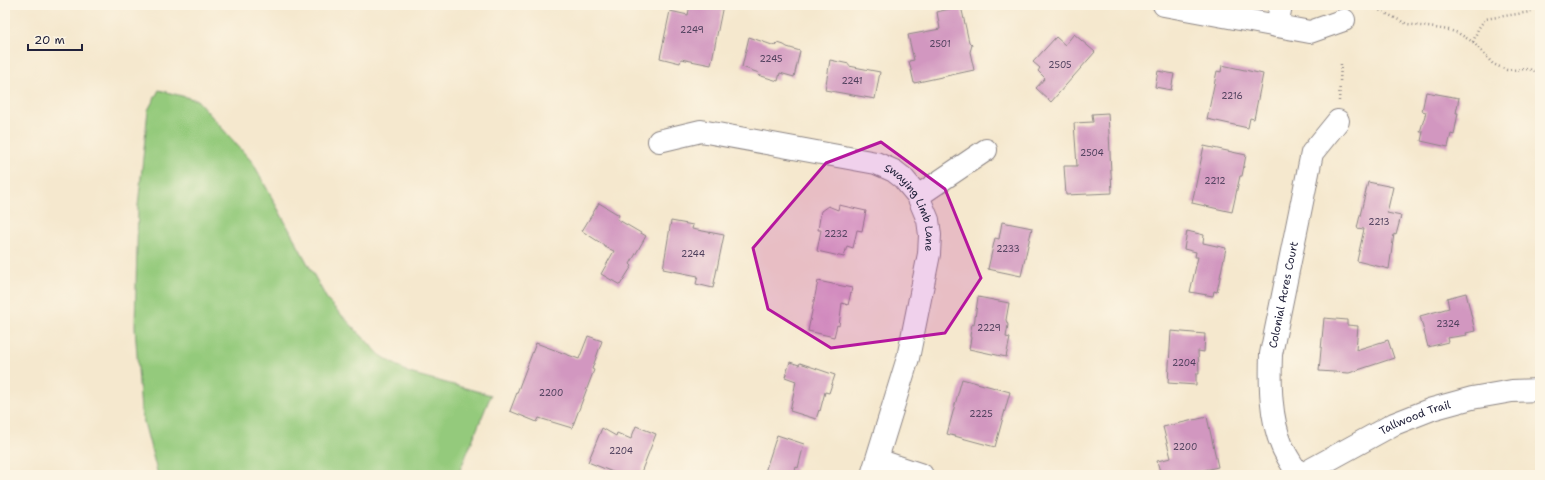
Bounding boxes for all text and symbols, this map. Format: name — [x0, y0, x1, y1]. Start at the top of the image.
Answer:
house number: 2249 — [680, 24, 704, 36]
scale bar — [28, 26, 82, 52]
text: 20 m — [34, 32, 65, 48]
house number: 2501 — [929, 38, 951, 50]
house number: 2245 — [759, 53, 783, 65]
house number: 2505 — [1048, 59, 1072, 71]
house number: 2241 — [841, 75, 863, 87]
house number: 2216 — [1221, 90, 1243, 102]
house number: 2504 — [1080, 147, 1104, 159]
street label: Swaying Limb Lane — [882, 160, 938, 252]
house number: 2212 — [1204, 175, 1226, 187]
house number: 2213 — [1368, 216, 1390, 228]
house number: 2232 — [824, 228, 848, 240]
street label: Colonial Acres Court — [1265, 240, 1301, 350]
house number: 2233 — [996, 243, 1020, 255]
house number: 2244 — [681, 248, 705, 260]
house number: 2324 — [1436, 318, 1460, 330]
house number: 2229 — [977, 322, 1001, 334]
house number: 2204 — [1172, 357, 1196, 369]
house number: 2200 — [539, 387, 563, 399]
street label: Tallwood Trail — [1376, 397, 1453, 438]
house number: 2225 — [969, 408, 993, 420]
house number: 2200 — [1173, 441, 1197, 453]
house number: 2204 — [609, 445, 633, 457]

